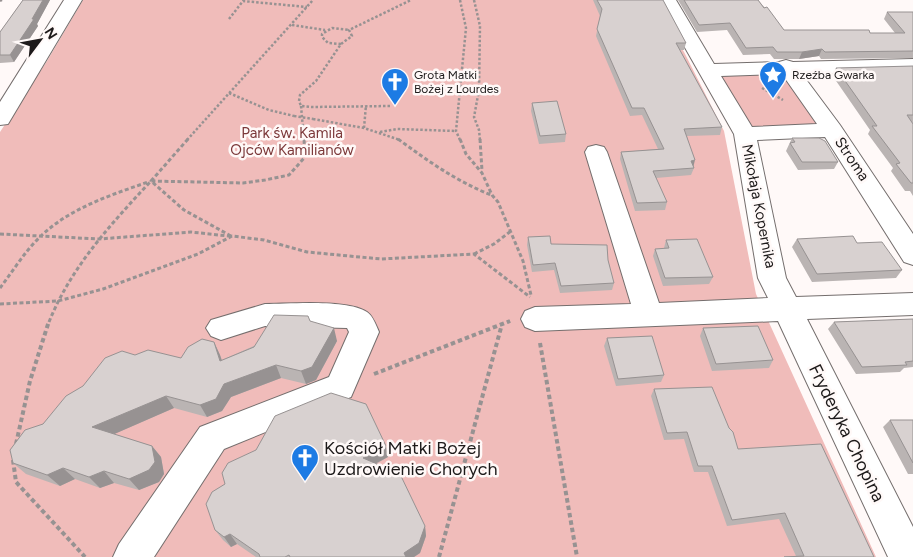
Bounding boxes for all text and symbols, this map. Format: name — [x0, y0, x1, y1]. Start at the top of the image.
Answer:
north arrow — [15, 15, 65, 65]
text: N — [41, 24, 61, 42]
place icon: Rzeźba Gwarka — [758, 60, 788, 99]
church icon: Grota Matki Bożej z Lourdes — [380, 67, 410, 106]
place label: Grota Matki Bożej z Lourdes — [414, 68, 499, 96]
place label: Rzeźba Gwarka — [792, 68, 874, 82]
park label: Park św. Kamila Ojców Kamilianów — [230, 124, 354, 159]
street label: Stroma — [831, 134, 873, 184]
street label: Mikołaja Kopernika — [738, 143, 780, 269]
street label: Fryderyka Chopina — [804, 361, 890, 505]
place label: Kościół Matki Bożej Uzdrowienie Chorych — [324, 437, 498, 480]
church icon: Kościół Matki Bożej Uzdrowienie Chorych — [290, 443, 320, 482]

